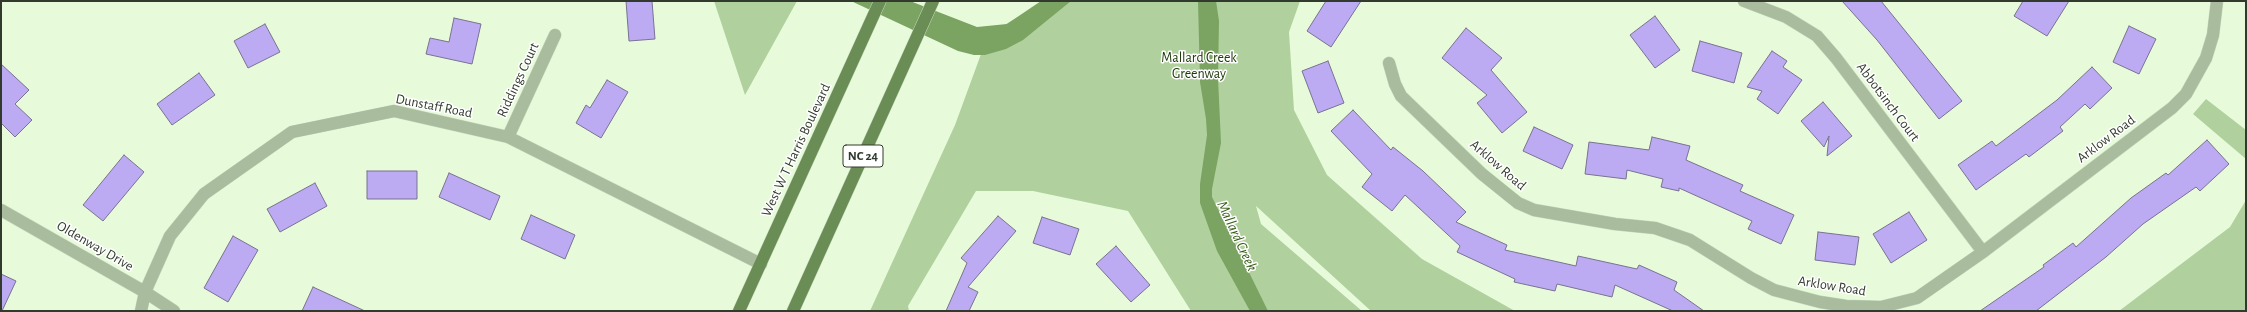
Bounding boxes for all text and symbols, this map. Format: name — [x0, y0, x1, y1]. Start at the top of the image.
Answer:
street label: Riddings Court — [493, 40, 543, 120]
park label: Mallard Creek Greenway — [1161, 50, 1237, 82]
street label: Abbotsinch Court — [1853, 59, 1923, 145]
street label: West W T Harris Boulevard — [758, 81, 834, 219]
street label: Dunstaff Road — [394, 90, 474, 122]
street label: Arklow Road — [2074, 112, 2138, 166]
street label: Arklow Road — [1467, 136, 1529, 194]
road number: NC 24 — [843, 145, 883, 167]
water label: Mallard Creek — [1213, 198, 1261, 274]
street label: Oldenway Drive — [54, 217, 136, 275]
street label: Arklow Road — [1797, 272, 1867, 300]

